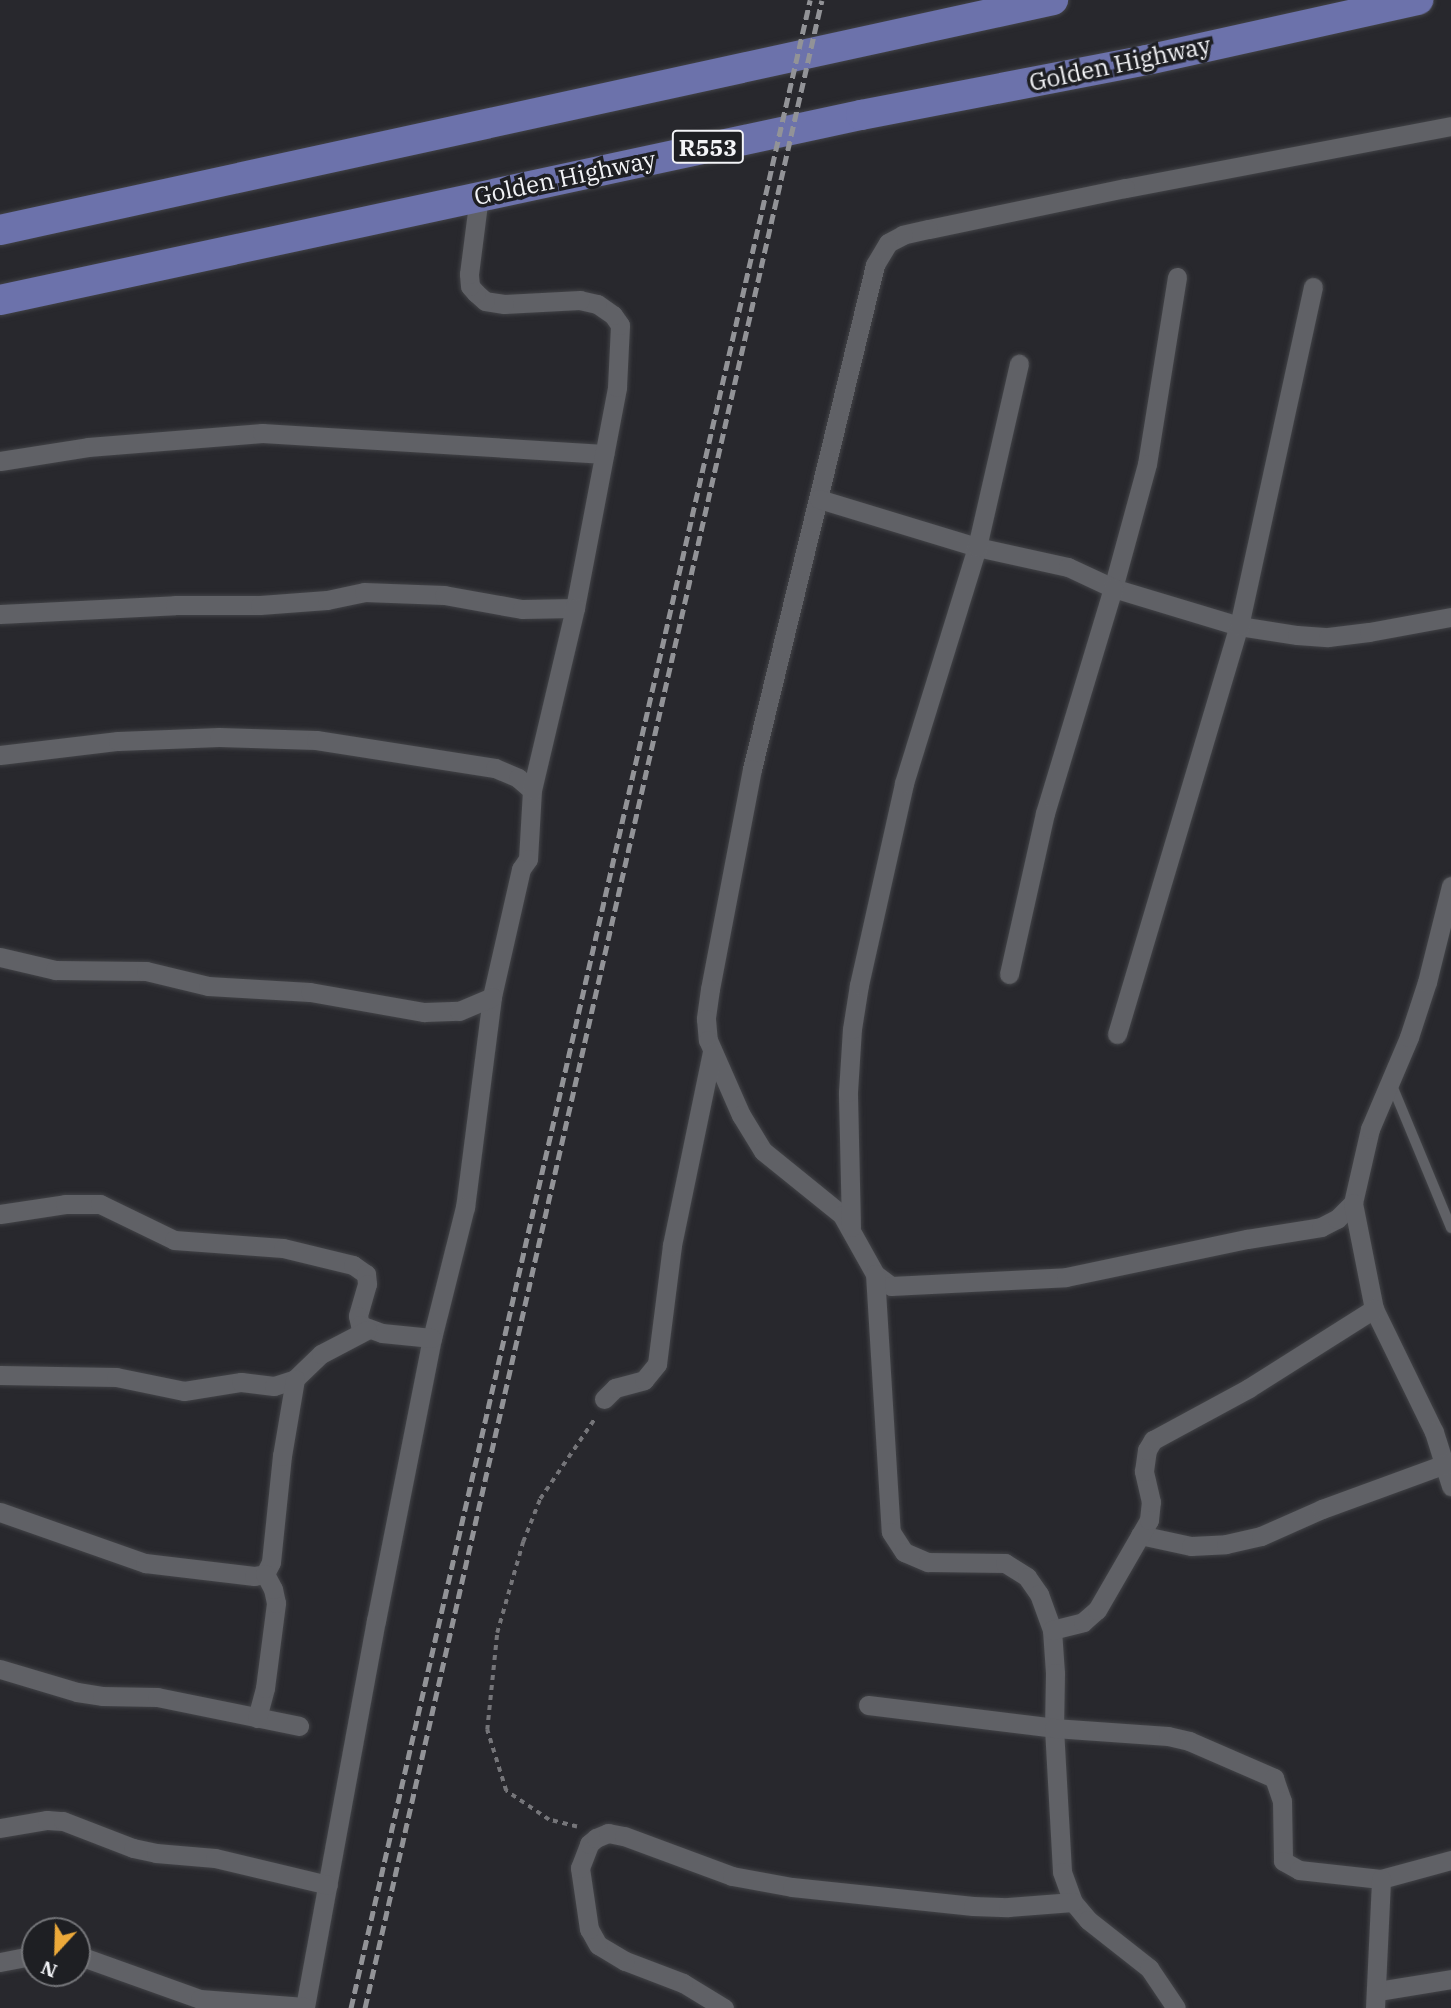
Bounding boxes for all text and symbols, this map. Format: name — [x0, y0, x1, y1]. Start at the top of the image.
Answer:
street label: Golden Highway — [1027, 31, 1213, 97]
road number: R553 — [671, 128, 745, 166]
street label: Golden Highway — [472, 145, 658, 211]
north arrow — [21, 1917, 91, 1987]
text: N — [37, 1956, 60, 1984]

